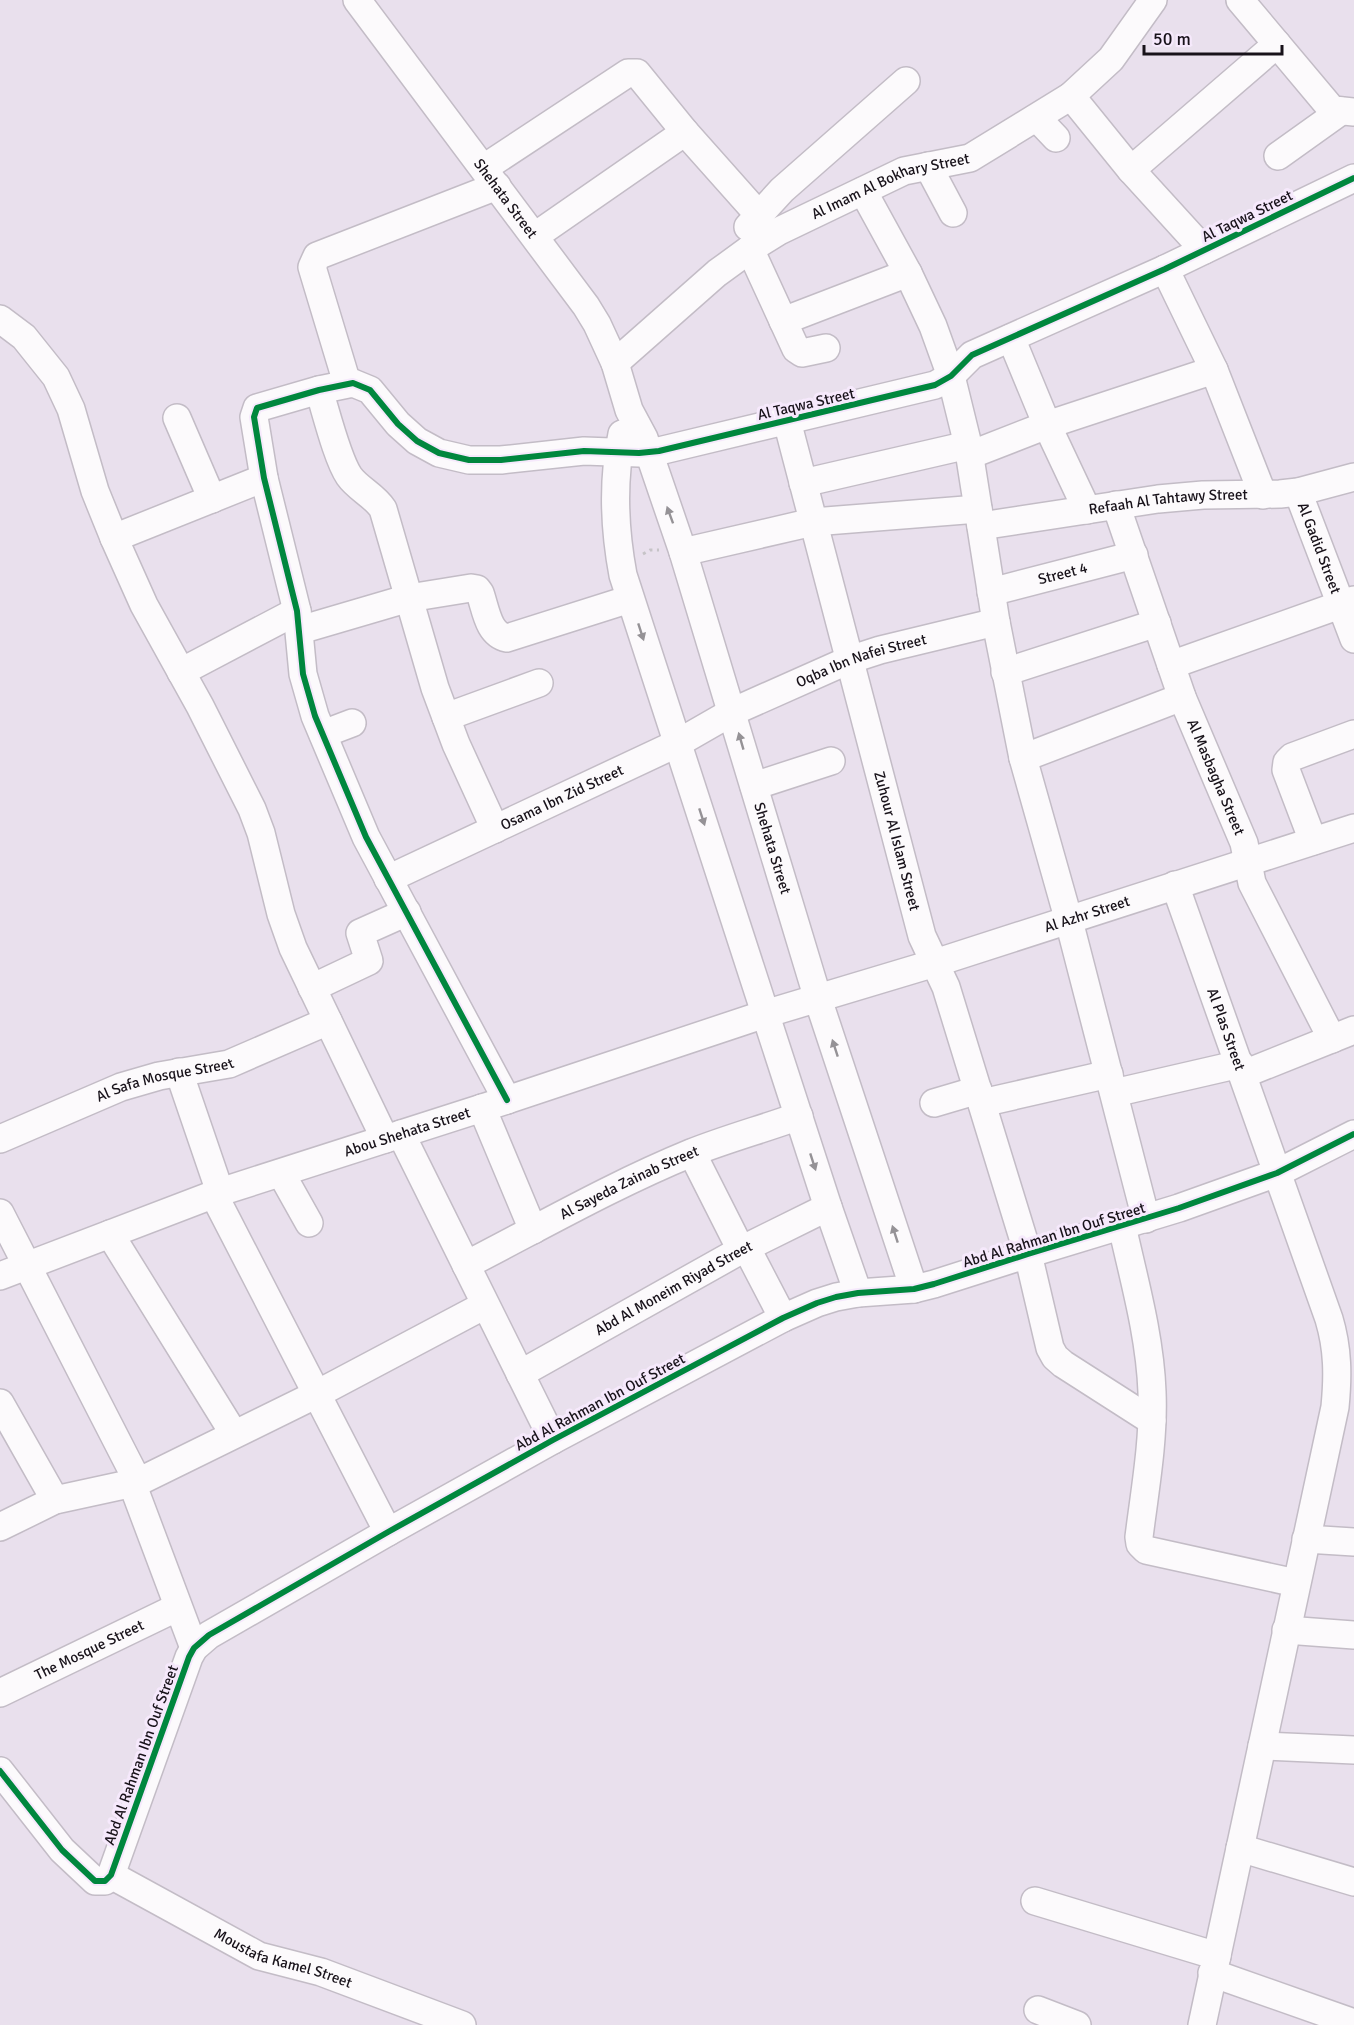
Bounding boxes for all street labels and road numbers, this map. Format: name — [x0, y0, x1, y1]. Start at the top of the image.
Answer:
street label: Al Imam Al Bokhary Street — [808, 149, 971, 223]
street label: Shehata Street — [470, 155, 541, 242]
street label: Al Taqwa Street — [1198, 186, 1296, 246]
street label: Al Taqwa Street — [756, 384, 856, 424]
street label: Refaah Al Tahtawy Street — [1087, 485, 1248, 518]
street label: Al Gadid Street — [1294, 500, 1345, 596]
street label: Street 4 — [1036, 558, 1089, 589]
street label: Oqba Ibn Nafei Street — [793, 630, 928, 691]
street label: Al Masbagha Street — [1183, 716, 1249, 838]
street label: Osama Ibn Zid Street — [498, 761, 626, 834]
street label: Zuhour Al Islam Street — [870, 769, 924, 912]
street label: Shehata Street — [750, 800, 795, 896]
street label: Al Azhr Street — [1042, 892, 1132, 936]
street label: Al Plas Street — [1203, 986, 1249, 1073]
street label: Al Safa Mosque Street — [93, 1054, 237, 1106]
street label: Abou Shehata Street — [342, 1103, 472, 1161]
street label: Al Sayeda Zainab Street — [557, 1142, 701, 1223]
street label: Abd Al Rahman Ibn Ouf Street — [960, 1199, 1148, 1271]
street label: Abd Al Moneim Riyad Street — [592, 1237, 755, 1339]
street label: Abd Al Rahman Ibn Ouf Street — [512, 1349, 688, 1455]
street label: The Mosque Street — [32, 1616, 147, 1684]
street label: Abd Al Rahman Ibn Ouf Street — [100, 1663, 182, 1847]
street label: Moustafa Kamel Street — [211, 1924, 355, 1992]

